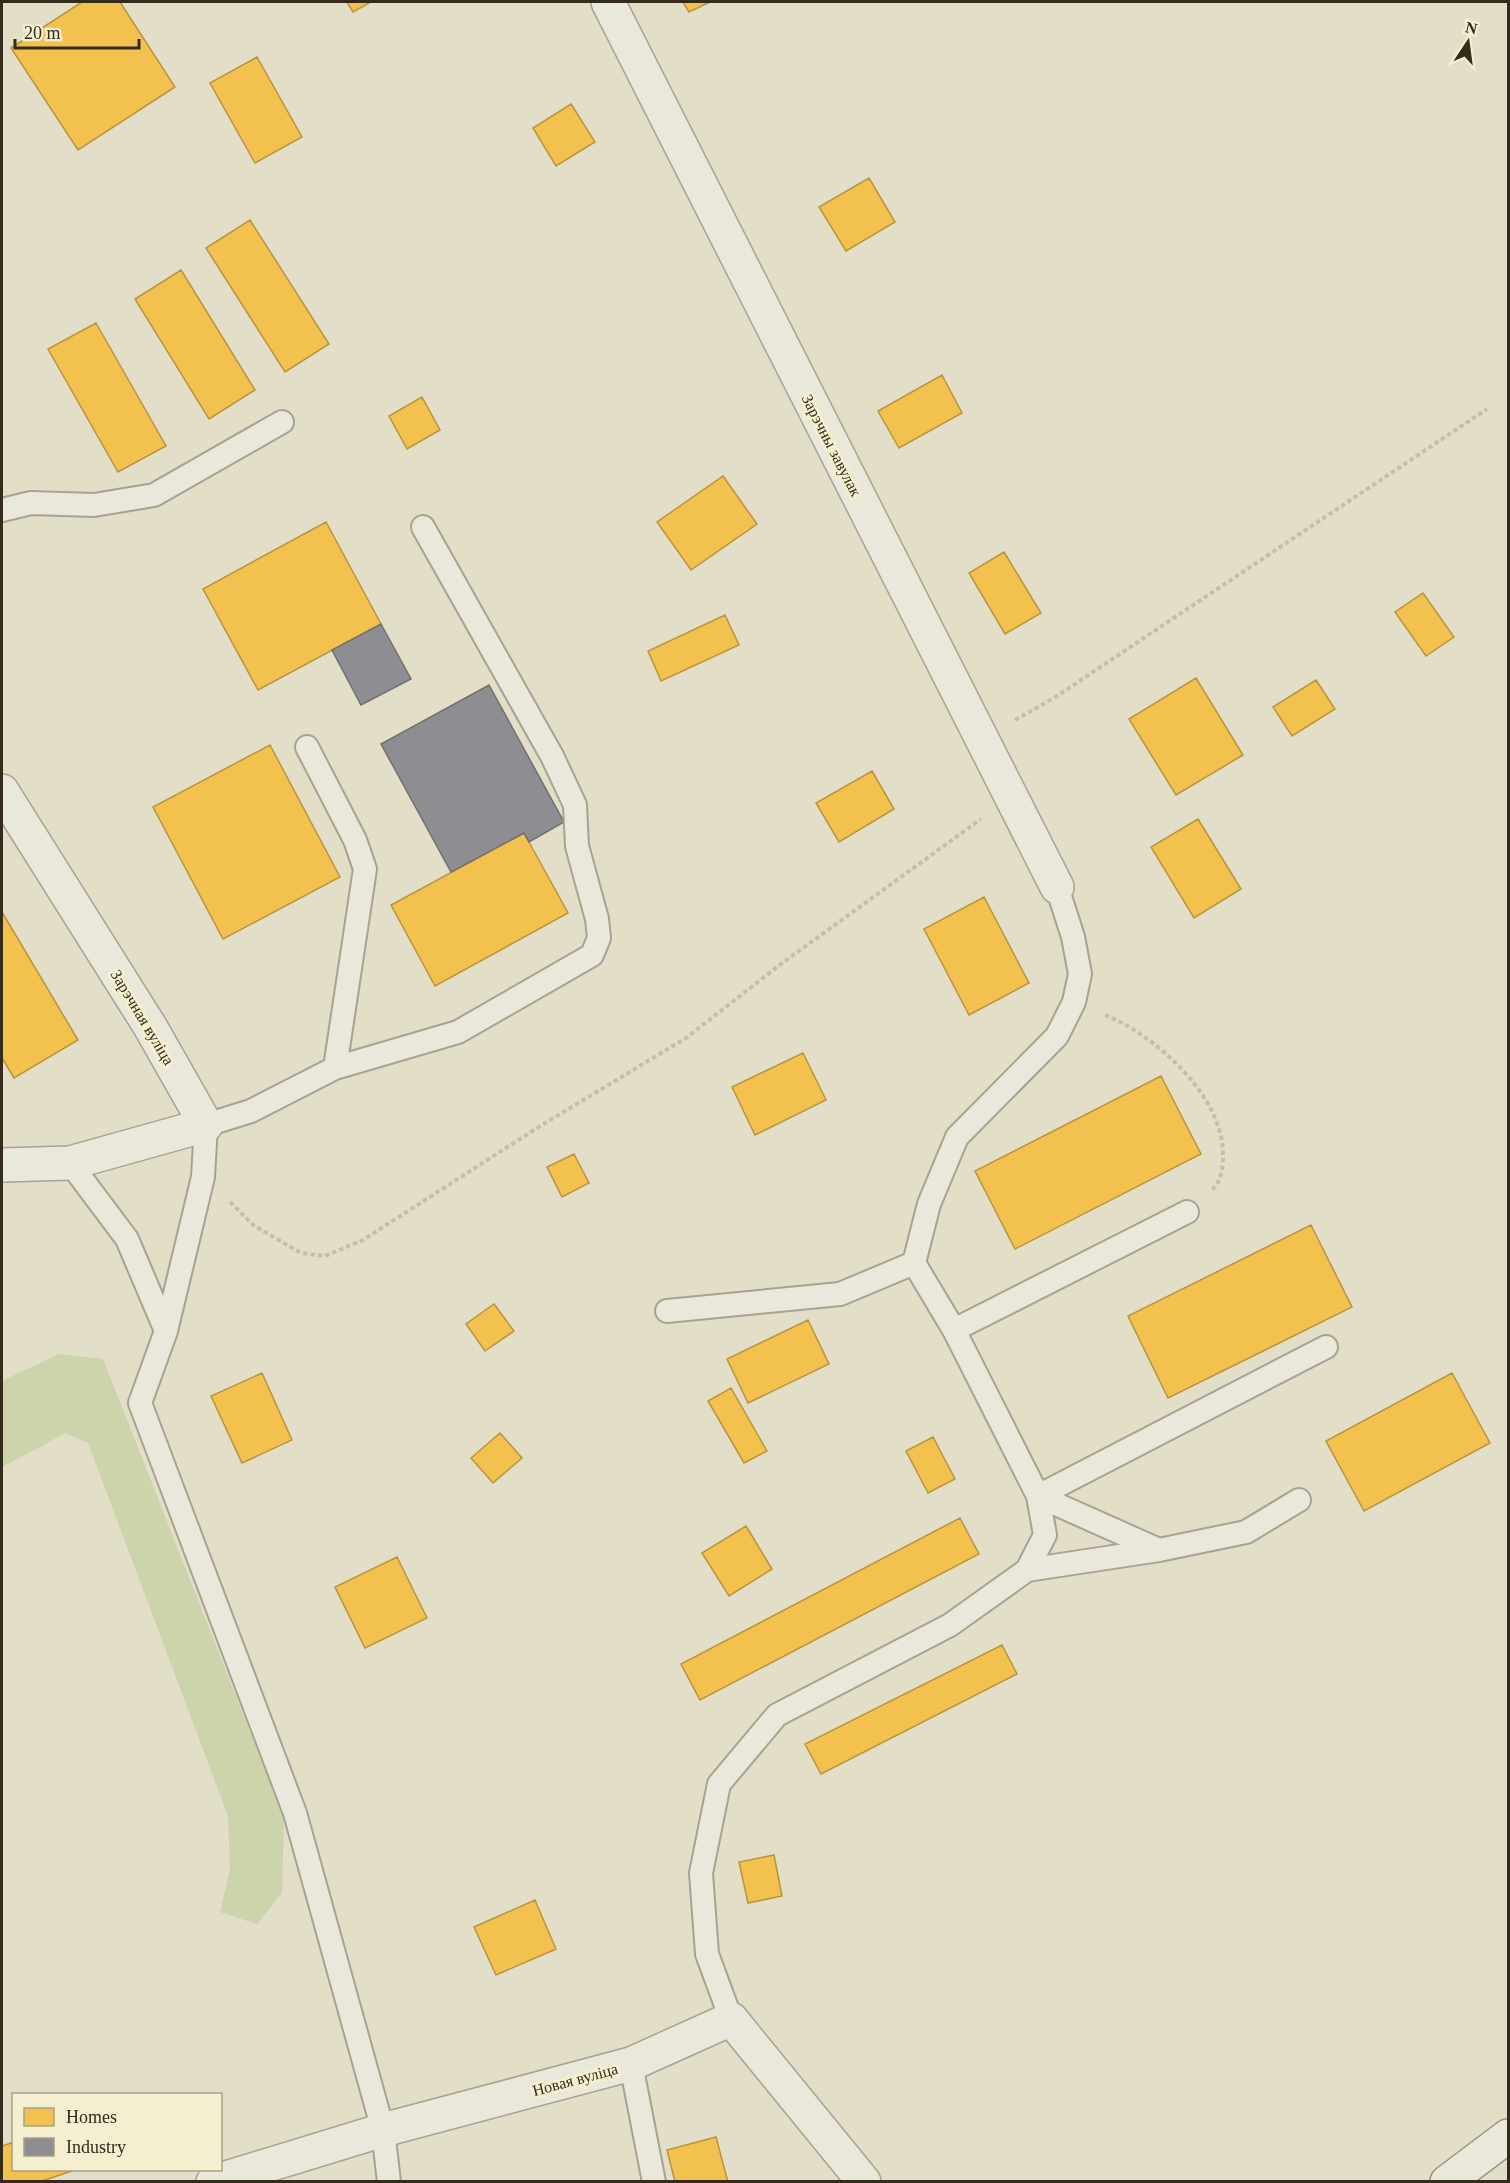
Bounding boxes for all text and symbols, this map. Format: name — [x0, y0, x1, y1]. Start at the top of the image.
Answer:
scale bar — [15, 12, 140, 50]
north arrow — [1438, 12, 1498, 72]
text: N — [1464, 18, 1479, 38]
text: 20 m — [24, 23, 61, 43]
street label: Зарэчны завулак — [798, 391, 865, 500]
street label: Зарэчная вуліца — [107, 967, 178, 1068]
street label: Новая вуліца — [531, 2060, 620, 2100]
legend — [12, 2093, 222, 2171]
text: Homes — [66, 2107, 117, 2127]
text: Industry — [66, 2137, 126, 2157]

